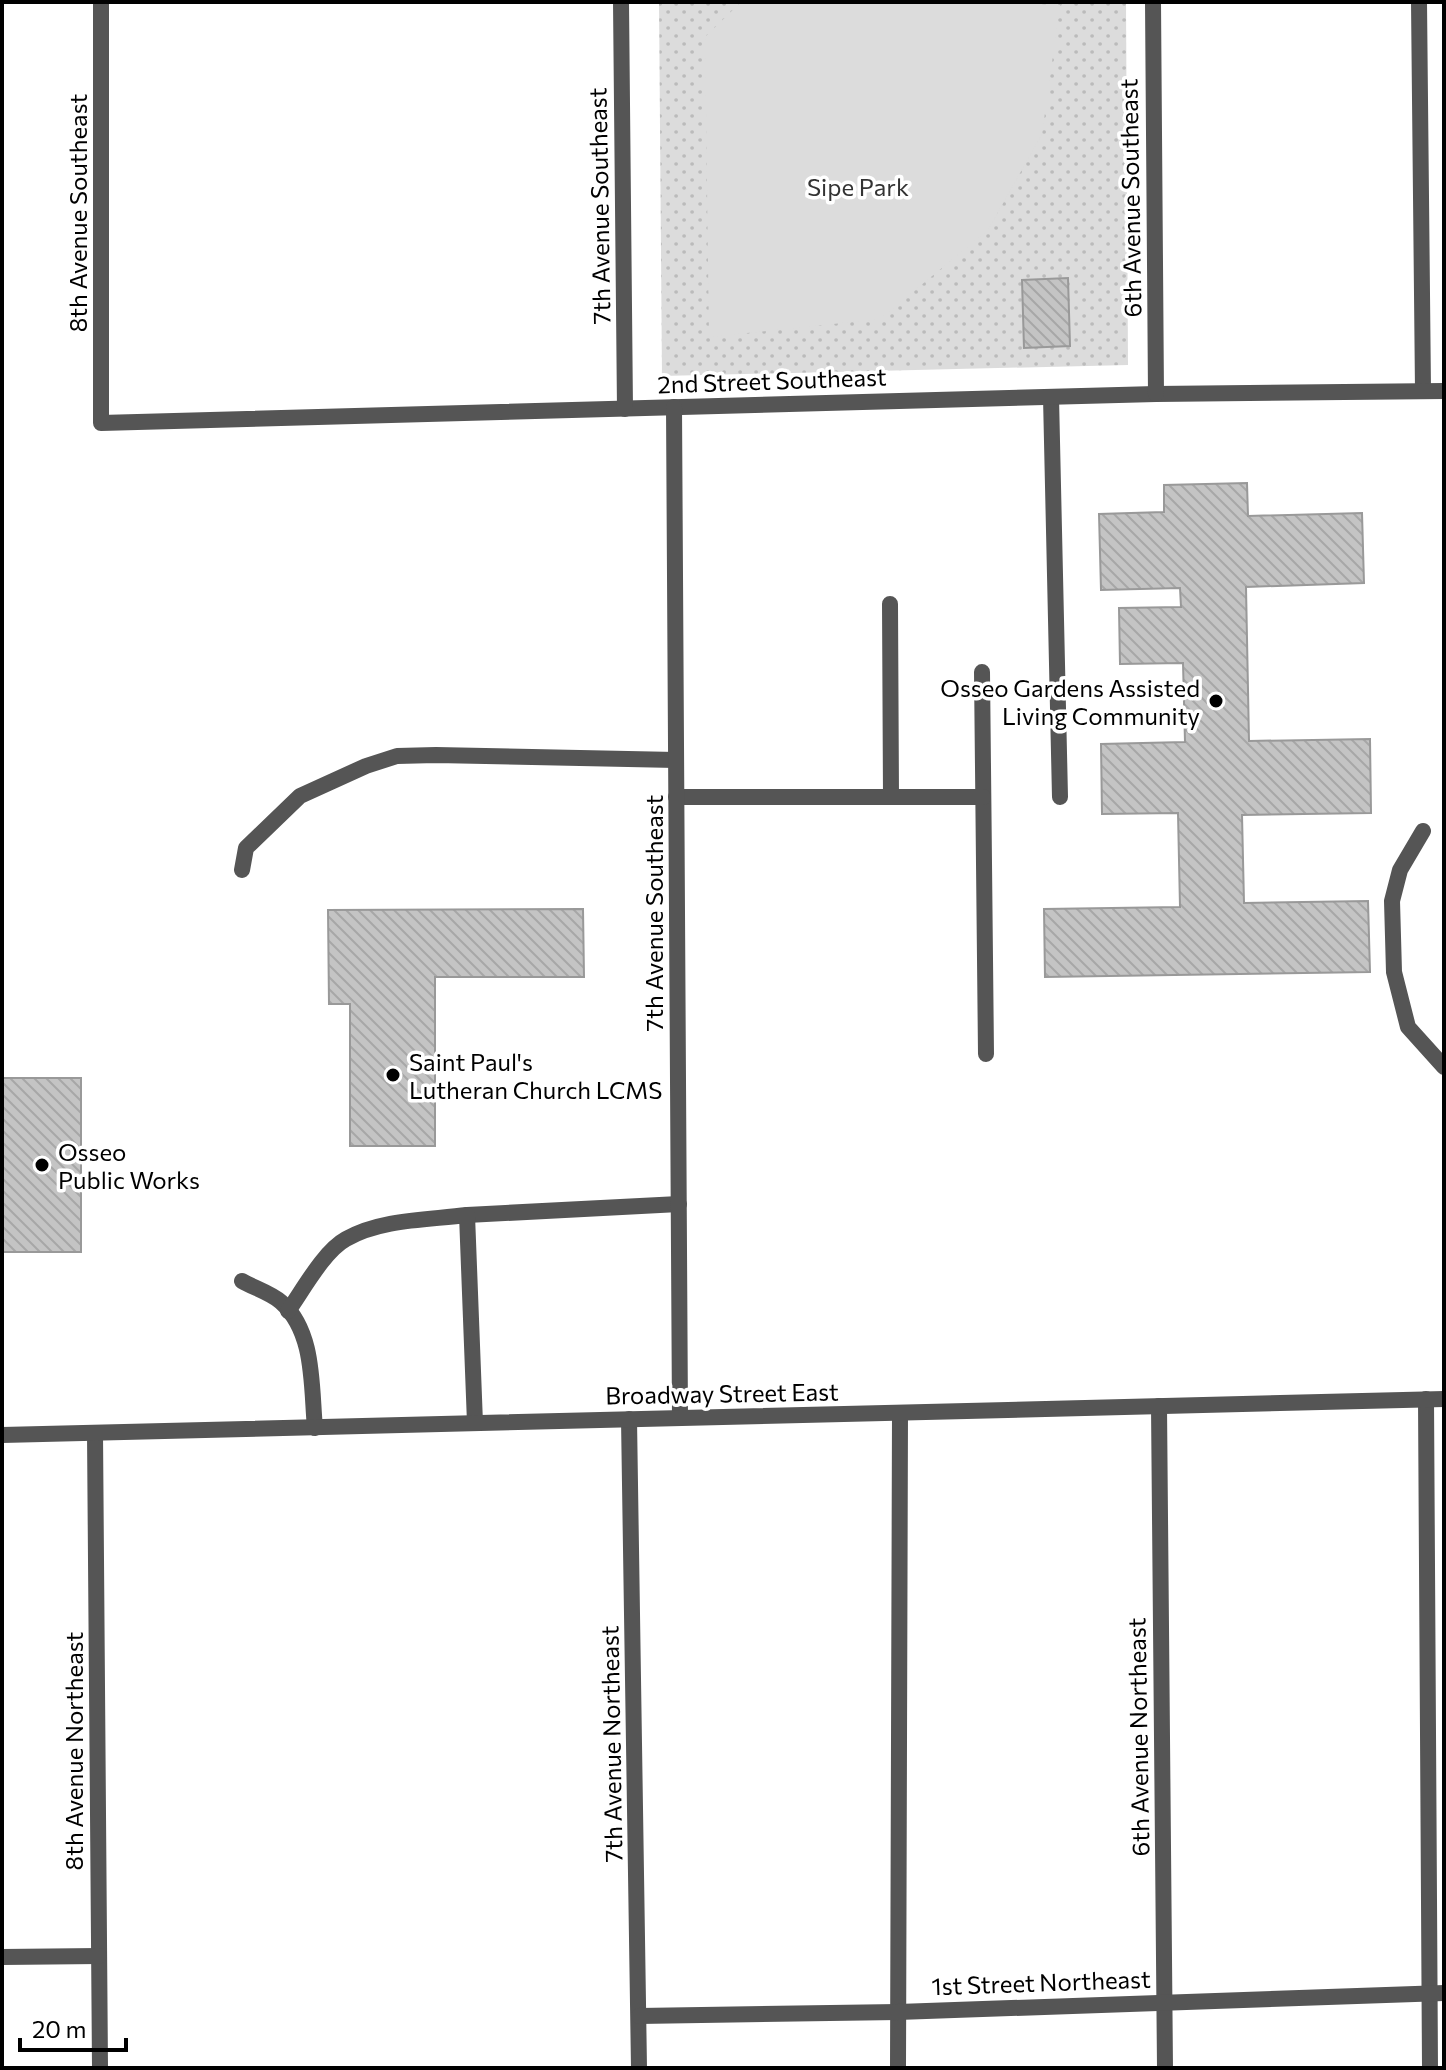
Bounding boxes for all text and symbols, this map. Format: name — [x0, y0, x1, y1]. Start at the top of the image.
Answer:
street label: 6th Avenue Southeast — [1113, 78, 1147, 318]
street label: 7th Avenue Southeast — [582, 87, 616, 325]
street label: 8th Avenue Southeast — [63, 94, 92, 332]
park label: Sipe Park — [807, 172, 909, 201]
street label: 2nd Street Southeast — [657, 362, 887, 398]
place label: Osseo Gardens Assisted Living Community — [940, 673, 1200, 730]
marker: Osseo Gardens Assisted Living Community — [1207, 692, 1225, 710]
street label: 7th Avenue Southeast — [639, 794, 668, 1031]
place label: Saint Paul's Lutheran Church LCMS — [409, 1047, 662, 1104]
marker: Saint Paul's Lutheran Church LCMS — [384, 1066, 402, 1084]
place label: Osseo Public Works — [58, 1137, 200, 1194]
marker: Osseo Public Works — [33, 1156, 51, 1174]
street label: Broadway Street East — [605, 1376, 839, 1410]
street label: 6th Avenue Northeast — [1121, 1617, 1155, 1857]
street label: 7th Avenue Northeast — [594, 1625, 628, 1863]
street label: 8th Avenue Northeast — [59, 1631, 88, 1870]
street label: 1st Street Northeast — [931, 1964, 1151, 2000]
scale bar — [20, 2002, 126, 2052]
text: 20 m — [32, 2014, 86, 2043]

